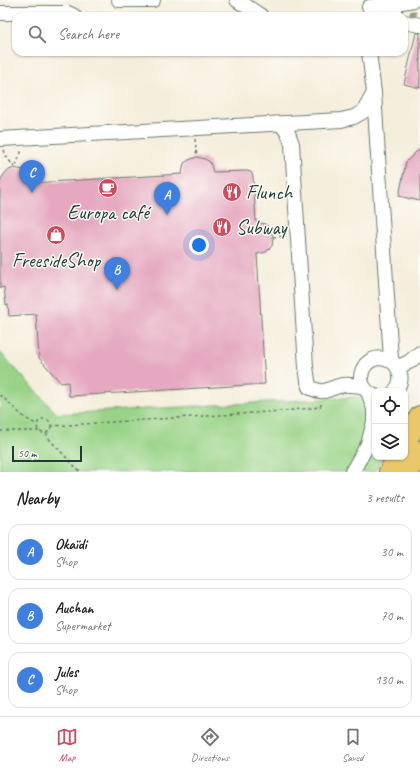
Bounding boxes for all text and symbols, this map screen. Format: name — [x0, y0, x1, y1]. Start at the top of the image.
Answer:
search box — [12, 12, 408, 56]
icon: search — [26, 23, 48, 45]
text: Search here — [58, 25, 119, 44]
pin: C — [19, 160, 45, 193]
cafe icon: Europa café — [97, 177, 119, 199]
place label: Flunch — [246, 180, 294, 205]
restaurant icon: Flunch — [221, 181, 243, 203]
pin: A — [154, 182, 180, 215]
place label: Europa café — [67, 200, 152, 225]
place label: Subway — [236, 215, 289, 240]
restaurant icon: Subway — [211, 216, 233, 238]
shop icon: FreesideShop — [45, 224, 67, 246]
your location — [189, 235, 209, 255]
place label: FreesideShop — [12, 248, 101, 273]
pin: B — [104, 257, 130, 290]
map controls — [372, 388, 408, 460]
button: locate — [372, 388, 408, 424]
button: layers — [372, 424, 408, 460]
scale bar — [12, 444, 82, 463]
text: 50 m — [18, 446, 37, 460]
text: Nearby — [16, 488, 59, 509]
text: 3 results — [366, 490, 404, 506]
text: Okaïdi — [55, 535, 87, 554]
text: A — [27, 544, 33, 560]
text: 30 m — [381, 544, 403, 560]
text: Shop — [55, 554, 77, 570]
text: Auchan — [55, 599, 94, 618]
text: B — [27, 608, 33, 624]
text: 70 m — [381, 608, 403, 624]
text: Supermarket — [55, 618, 110, 634]
text: Jules — [55, 663, 78, 682]
text: C — [27, 672, 33, 688]
text: 130 m — [375, 672, 403, 688]
text: Shop — [55, 682, 77, 698]
tab: Map — [56, 726, 78, 764]
tab: Directions — [191, 726, 229, 764]
tab: Saved — [342, 726, 364, 764]

